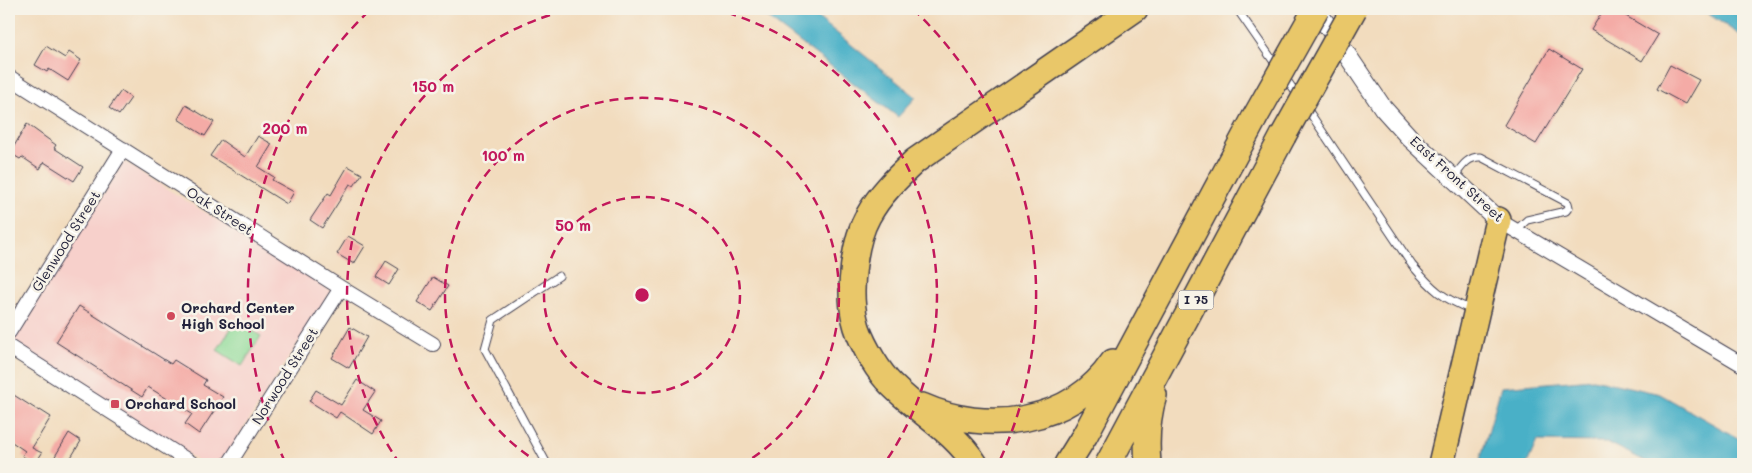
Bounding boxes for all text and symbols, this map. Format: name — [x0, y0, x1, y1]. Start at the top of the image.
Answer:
text: 150 m — [412, 76, 454, 96]
text: 200 m — [263, 118, 308, 138]
street label: East Front Street — [1406, 131, 1508, 226]
text: 100 m — [481, 145, 525, 165]
street label: Oak Street — [183, 182, 257, 239]
street label: Glenwood Street — [27, 187, 104, 295]
text: 50 m — [555, 215, 591, 235]
centre of rings — [633, 286, 651, 304]
road number: I 75 — [1178, 290, 1214, 310]
place label: Orchard Center High School — [181, 298, 295, 333]
marker: Orchard Center High School — [165, 310, 177, 322]
street label: Norwood Street — [247, 324, 322, 428]
place label: Orchard School — [125, 394, 236, 413]
marker: Orchard School — [109, 398, 121, 410]

